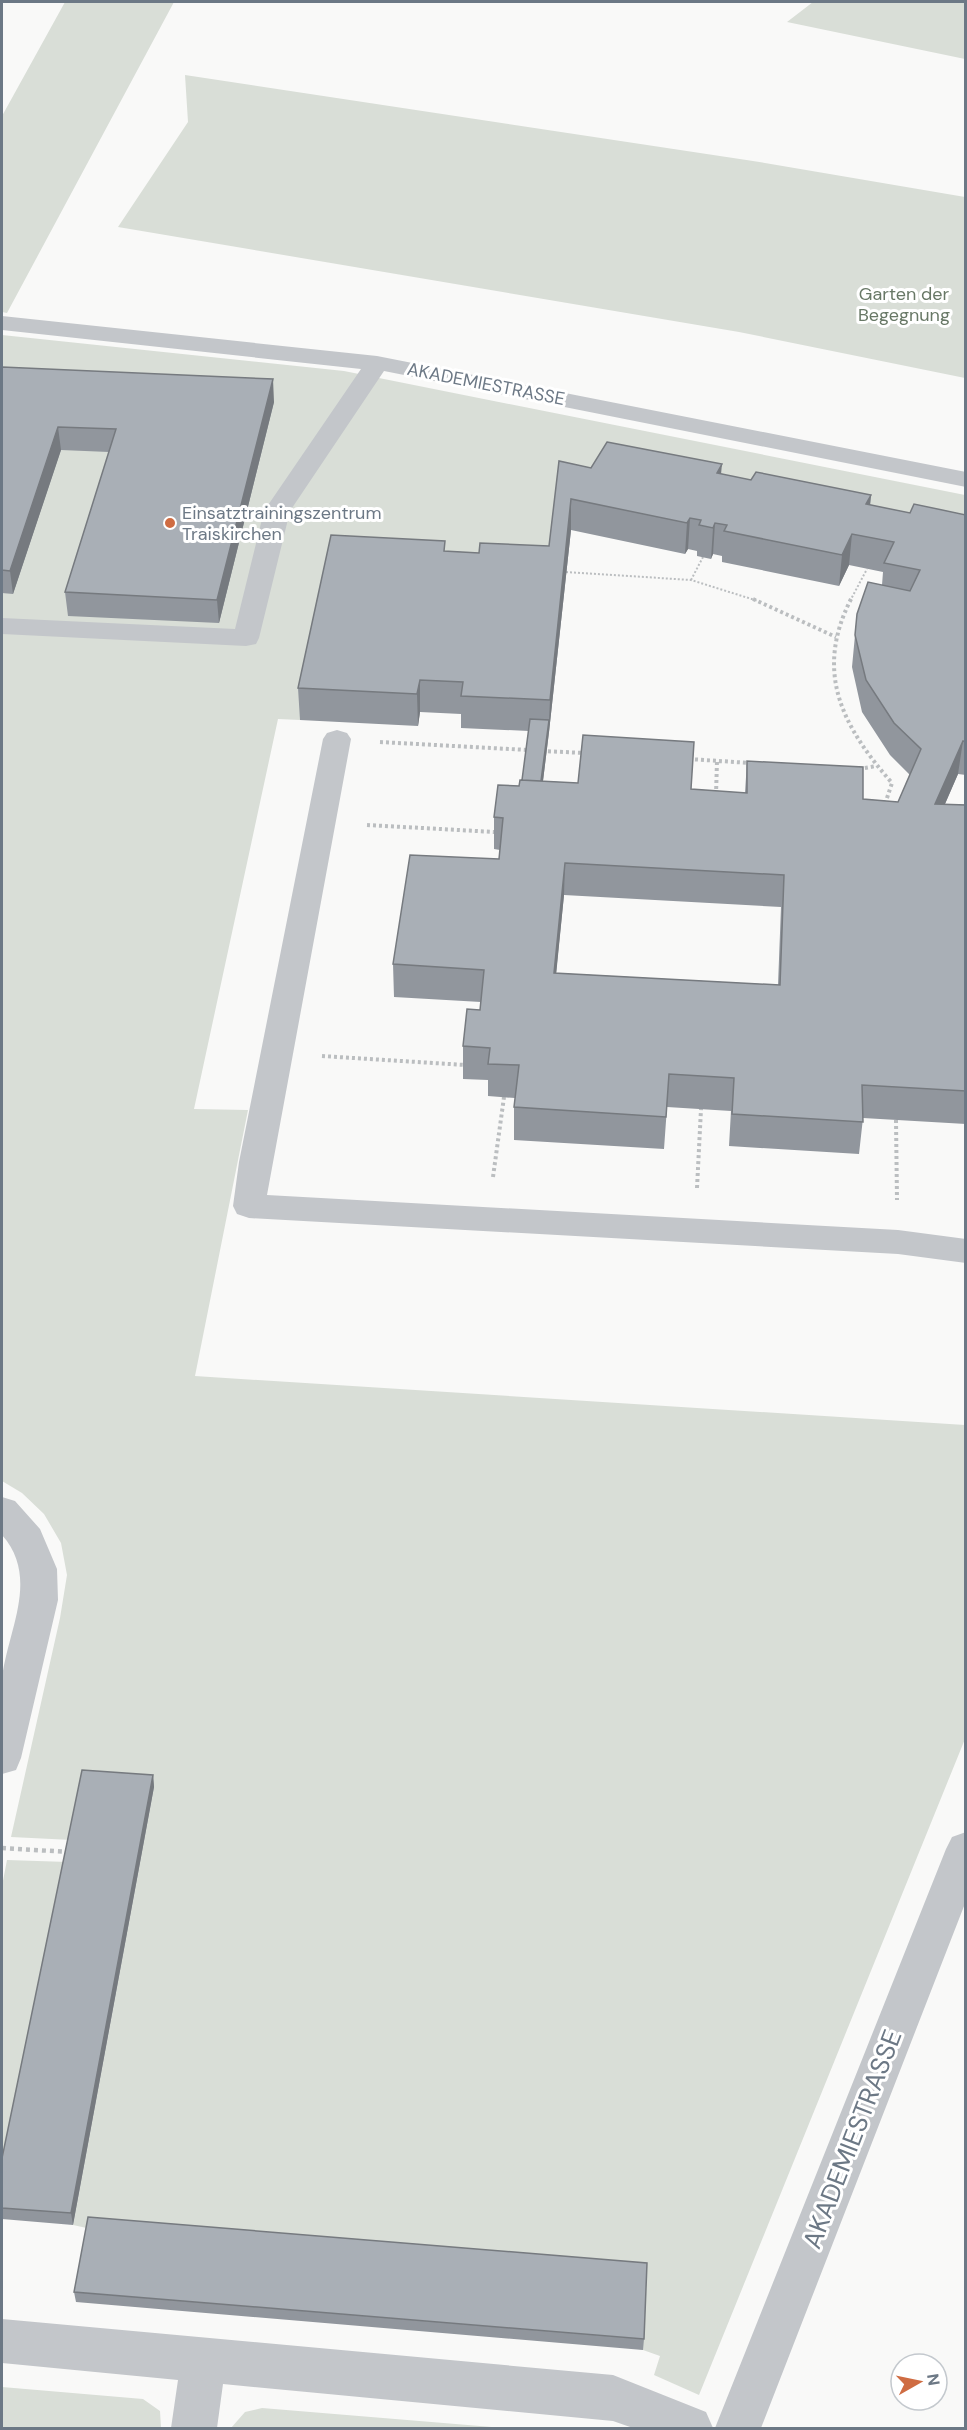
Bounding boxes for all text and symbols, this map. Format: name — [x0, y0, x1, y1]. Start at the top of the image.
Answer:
park label: Garten der Begegnung — [858, 282, 950, 327]
street label: AKADEMIESTRASSE — [405, 357, 567, 411]
place label: Einsatztrainingszentrum Traiskirchen — [182, 501, 381, 546]
marker: Einsatztrainingszentrum Traiskirchen — [163, 516, 177, 530]
street label: AKADEMIESTRASSE — [795, 2025, 909, 2253]
north arrow — [889, 2352, 949, 2412]
text: N — [922, 2372, 945, 2387]

